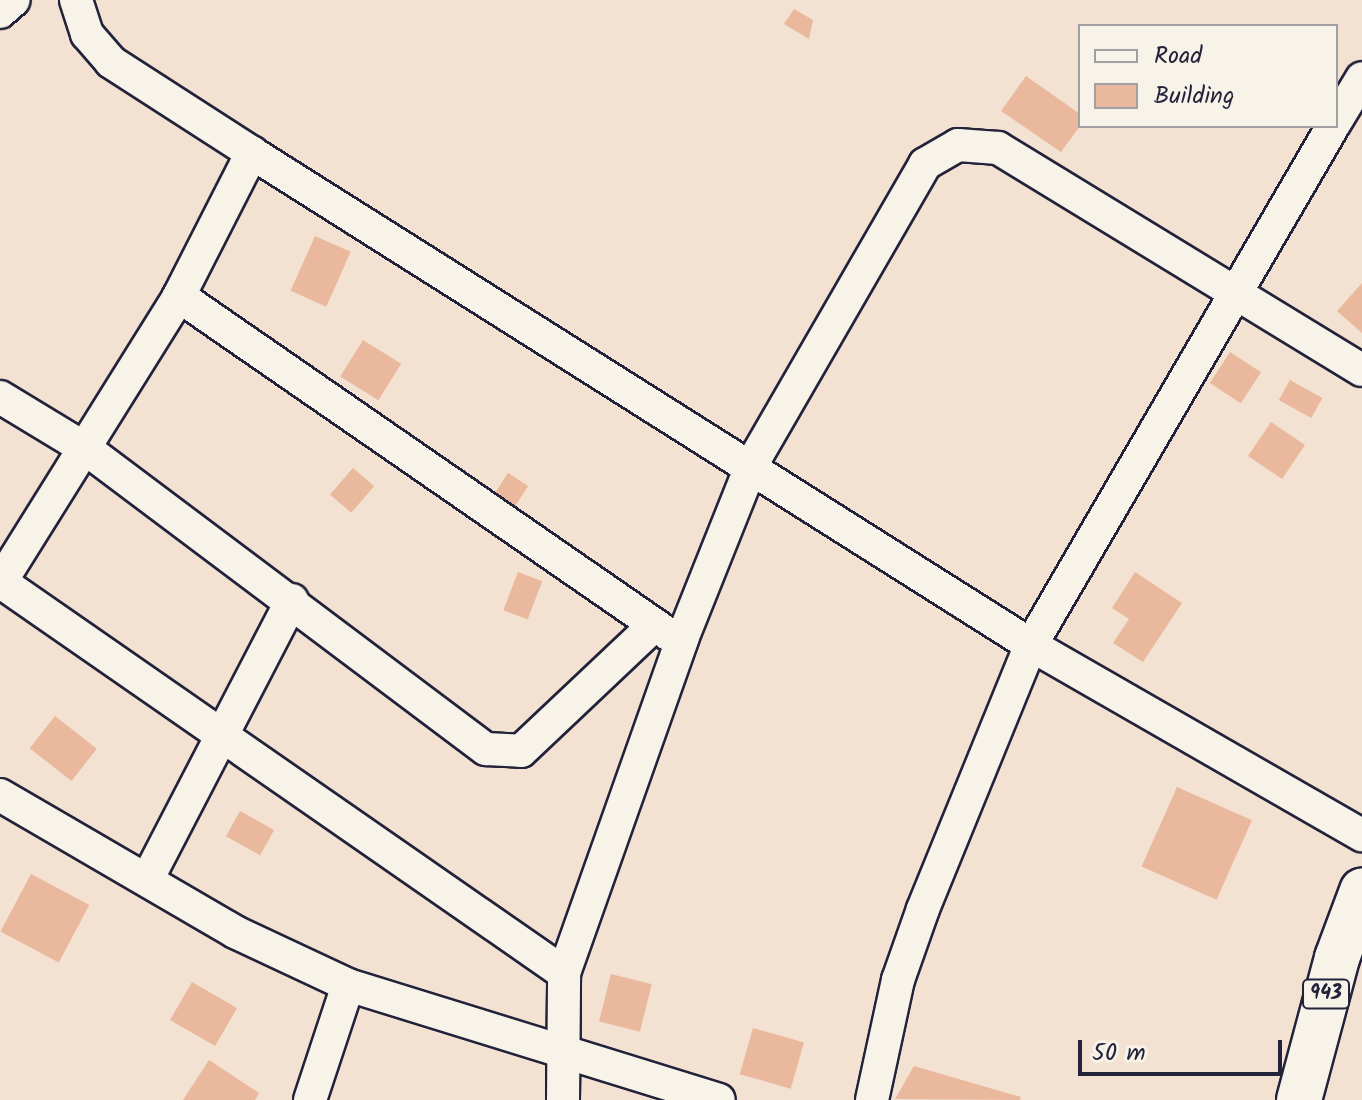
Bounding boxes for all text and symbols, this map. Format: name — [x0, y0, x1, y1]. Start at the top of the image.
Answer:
legend — [1078, 24, 1338, 128]
text: Road — [1154, 37, 1202, 76]
text: Building — [1154, 77, 1234, 116]
road number: 943 — [1302, 978, 1350, 1010]
scale bar — [1082, 1024, 1286, 1074]
text: 50 m — [1092, 1034, 1146, 1073]

